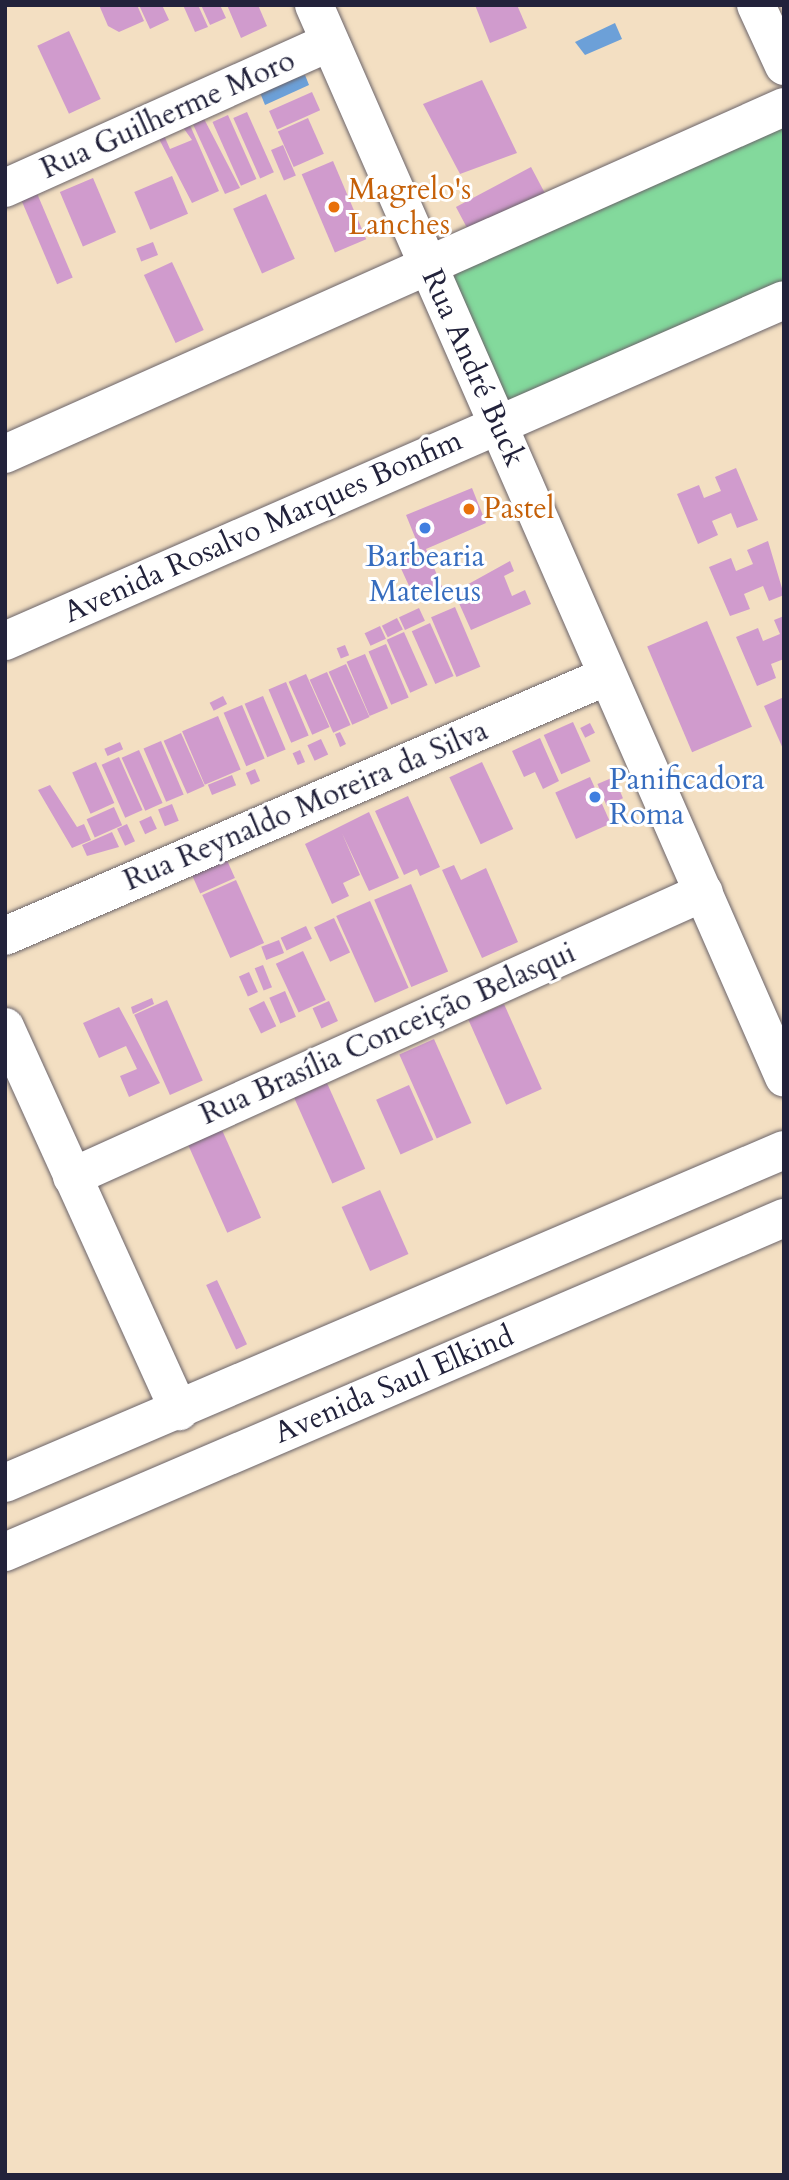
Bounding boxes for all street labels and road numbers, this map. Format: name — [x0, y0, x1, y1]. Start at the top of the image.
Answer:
street label: Rua Guilherme Moro — [35, 43, 301, 187]
street label: Rua André Buck — [413, 264, 533, 472]
street label: Avenida Rosalvo Marques Bonfim — [58, 423, 468, 631]
street label: Rua Reynaldo Moreira da Silva — [119, 713, 493, 899]
street label: Rua Brasília Conceição Belasqui — [195, 935, 581, 1133]
street label: Avenida Saul Elkind — [269, 1318, 519, 1452]

